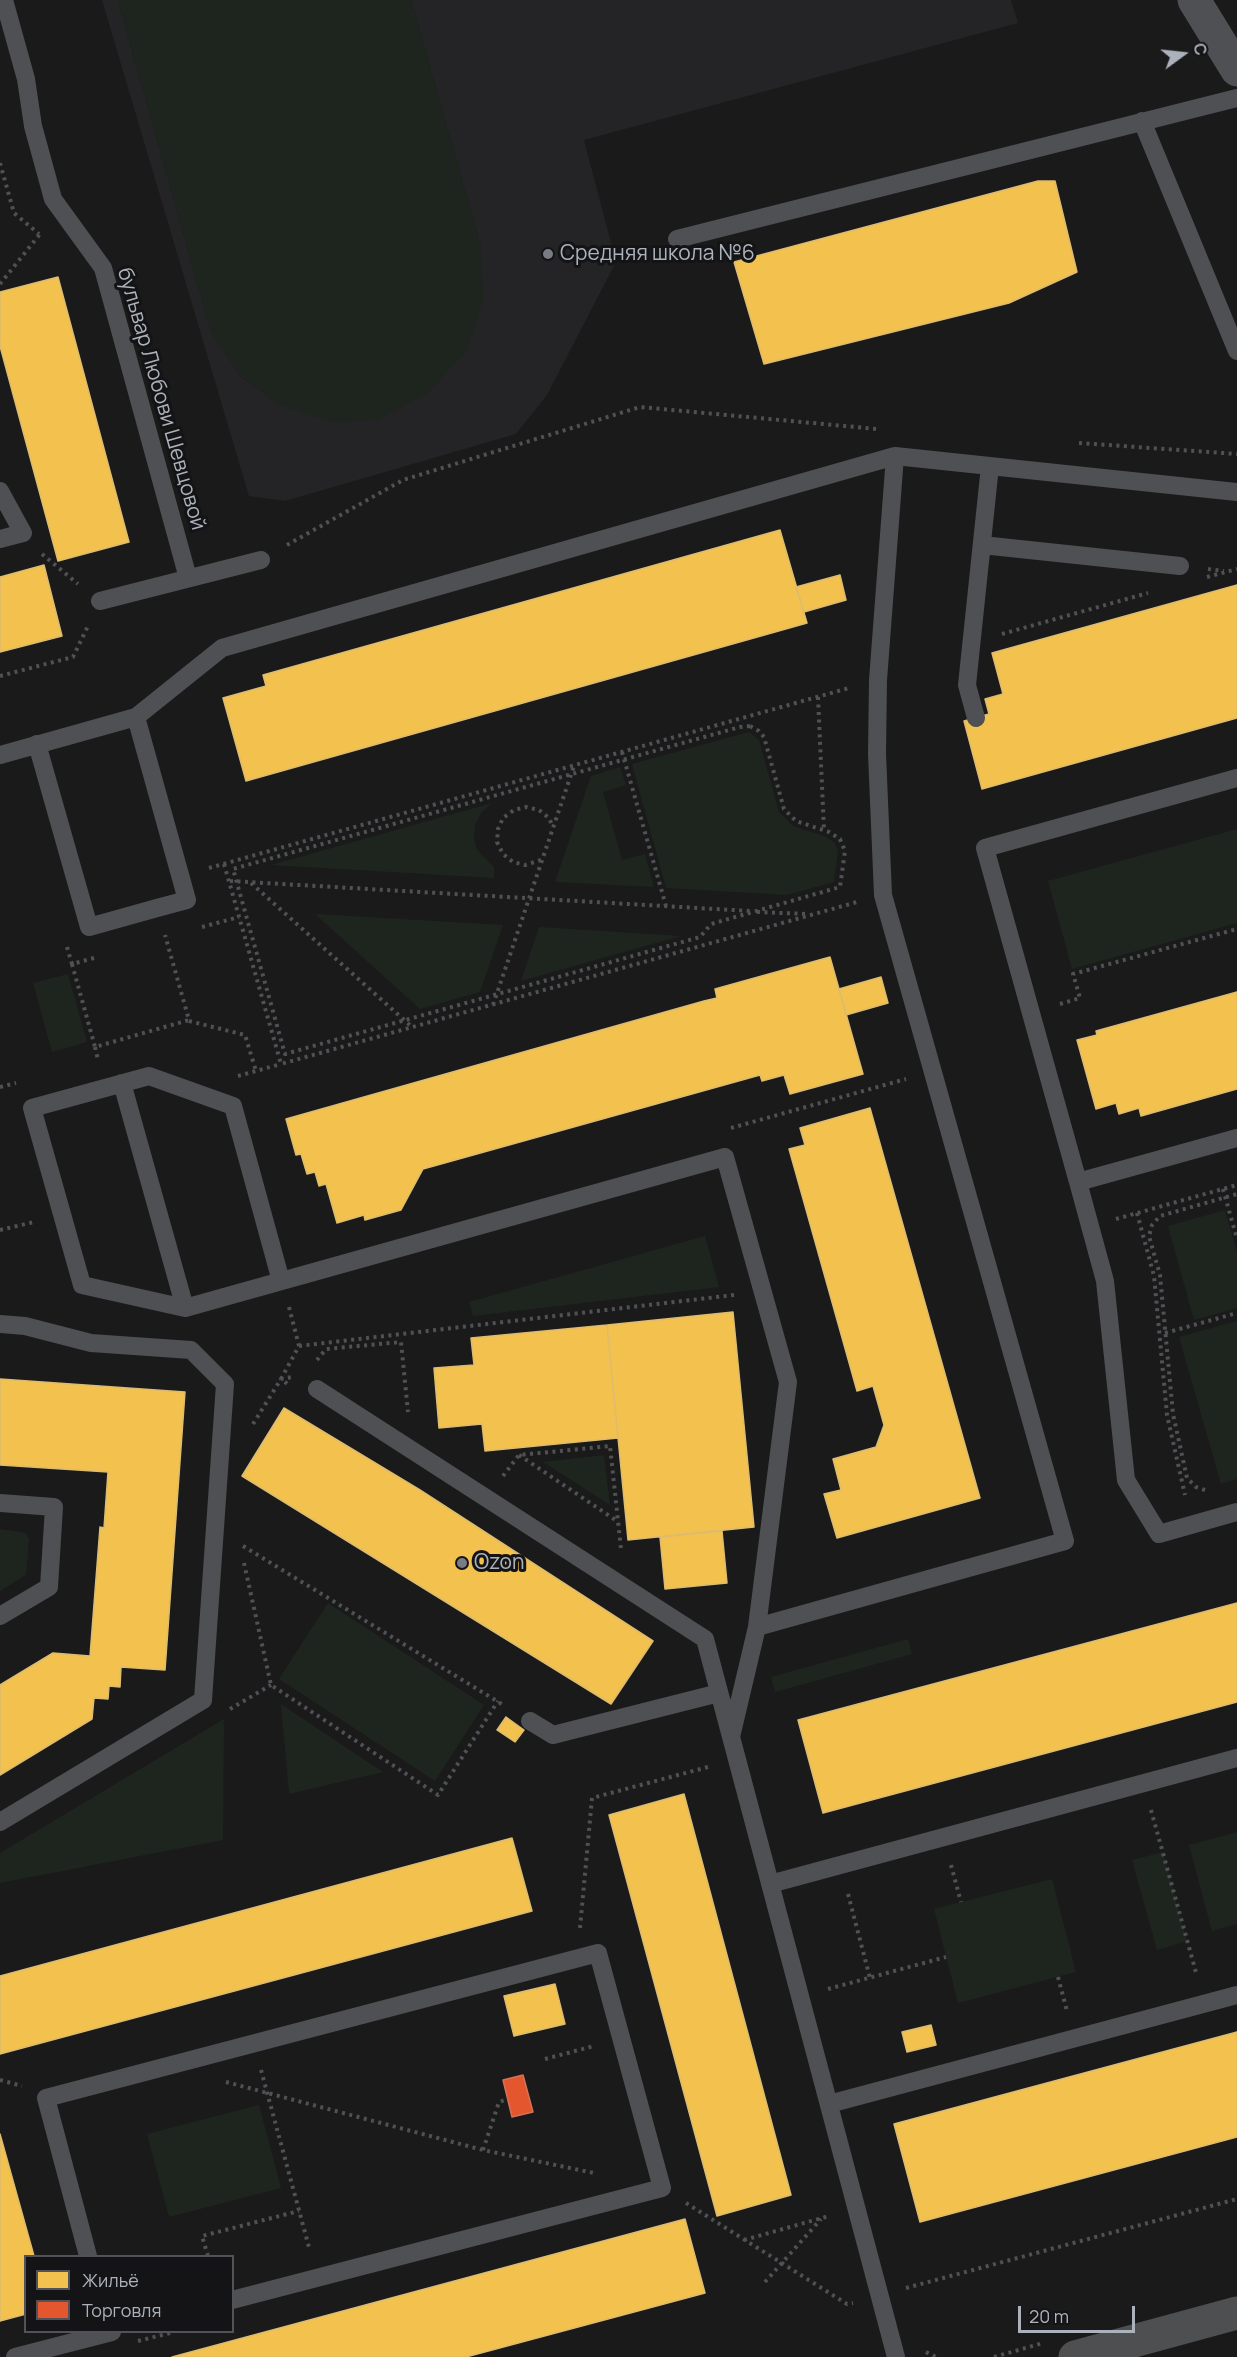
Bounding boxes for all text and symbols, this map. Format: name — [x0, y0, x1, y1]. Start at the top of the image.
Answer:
north arrow — [1153, 24, 1213, 84]
text: С — [1188, 41, 1213, 58]
place label: Средняя школа №6 — [560, 241, 755, 267]
marker: Средняя школа №6 — [541, 247, 555, 261]
street label: бульвар Любови Шевцовой — [111, 265, 211, 533]
place label: Ozon — [474, 1550, 524, 1576]
marker: Ozon — [455, 1556, 469, 1570]
legend — [24, 2255, 234, 2333]
text: Жильё — [82, 2268, 139, 2292]
scale bar — [1021, 2294, 1138, 2332]
text: Торговля — [82, 2298, 161, 2322]
text: 20 m — [1029, 2304, 1069, 2328]

